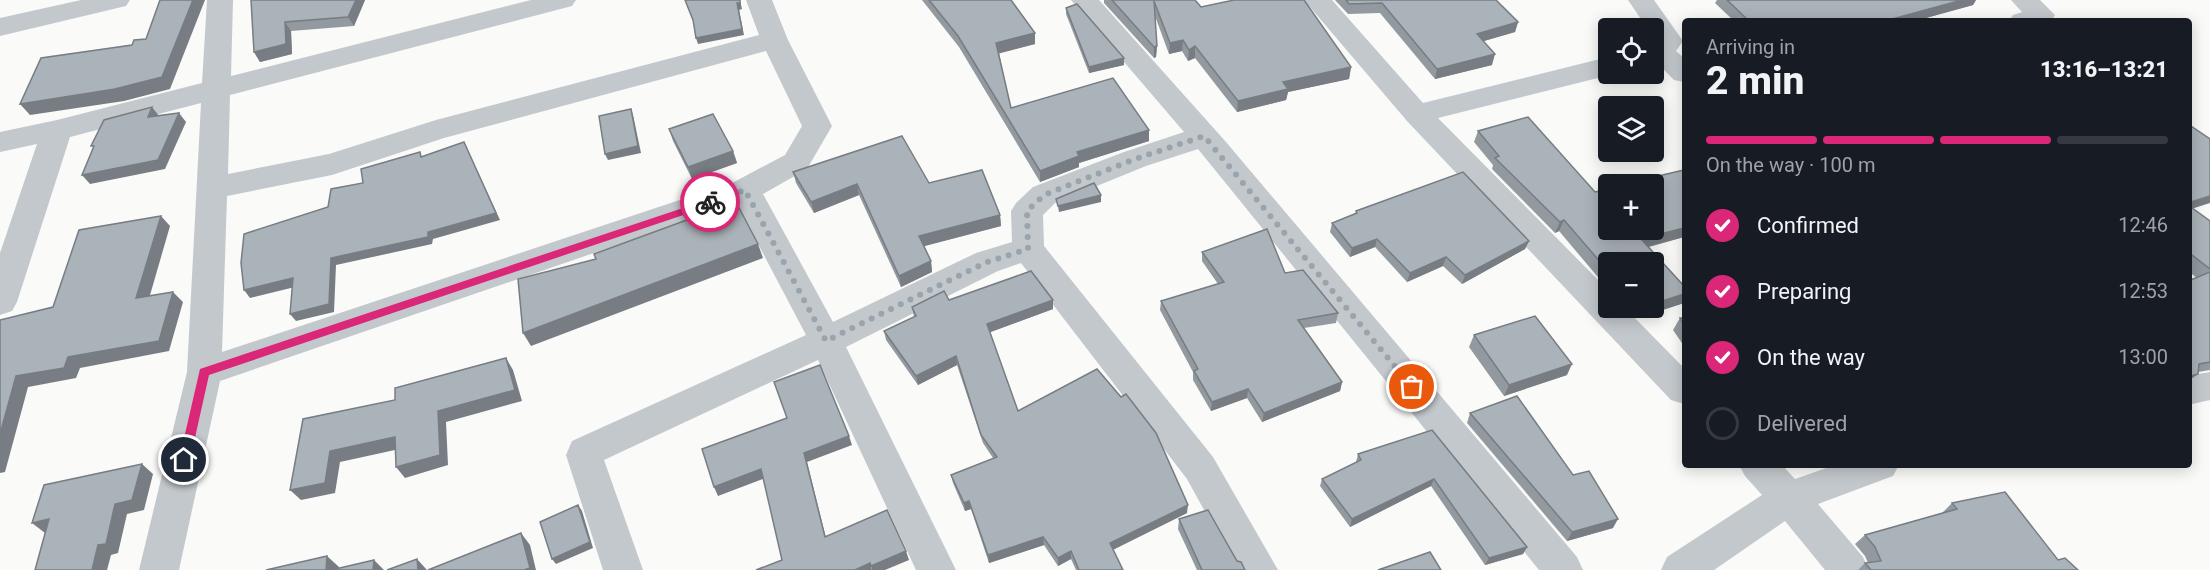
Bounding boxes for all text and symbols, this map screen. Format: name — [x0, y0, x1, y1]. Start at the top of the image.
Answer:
map controls — [1598, 18, 1664, 318]
button: locate — [1598, 18, 1664, 84]
text: Arriving in — [1706, 35, 1795, 59]
text: 13:16–13:21 — [2040, 57, 2168, 82]
text: 2 min — [1706, 58, 1804, 104]
button: layers — [1598, 96, 1664, 162]
text: On the way · 100 m — [1706, 153, 1875, 177]
courier — [680, 172, 740, 232]
button: + — [1598, 174, 1664, 240]
icon: bike — [694, 186, 727, 219]
icon: check — [1706, 209, 1739, 242]
text: Confirmed — [1757, 213, 1859, 238]
text: 12:46 — [2118, 213, 2168, 237]
button: − — [1598, 252, 1664, 318]
icon: check — [1706, 275, 1739, 308]
text: Preparing — [1757, 279, 1851, 304]
text: 12:53 — [2118, 279, 2168, 303]
icon: check — [1706, 341, 1739, 374]
text: On the way — [1757, 345, 1865, 370]
text: 13:00 — [2118, 345, 2168, 369]
pin — [1386, 361, 1437, 412]
icon: bag — [1395, 370, 1428, 403]
text: Delivered — [1757, 411, 1847, 436]
pin — [158, 434, 209, 485]
icon: home — [167, 443, 200, 476]

